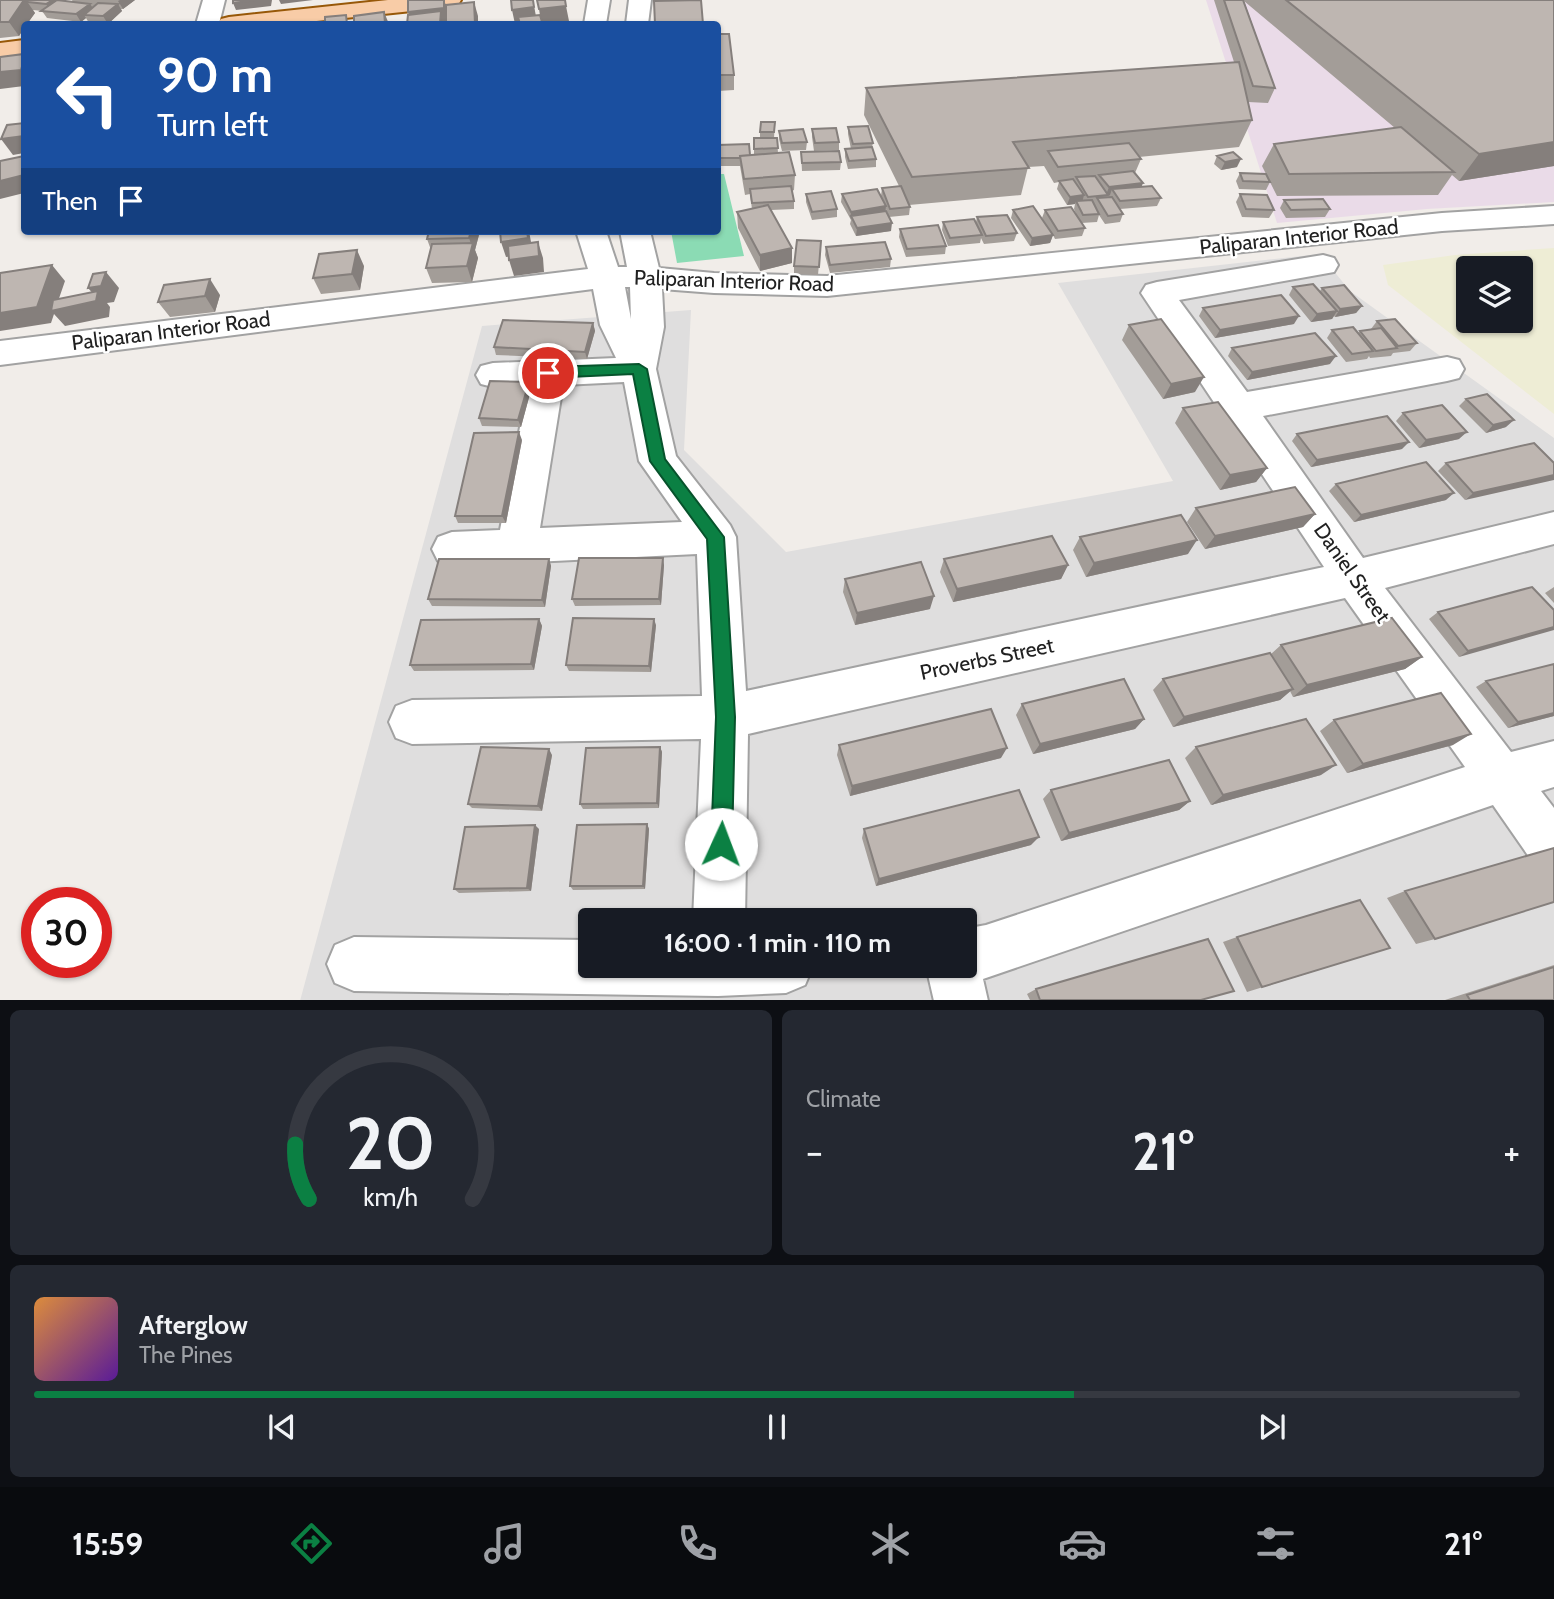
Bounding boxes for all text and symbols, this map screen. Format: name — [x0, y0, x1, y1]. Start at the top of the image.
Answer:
text: 90 m — [157, 45, 273, 104]
icon: left — [42, 49, 133, 140]
text: Turn left — [157, 105, 268, 144]
icon: arrive — [112, 182, 150, 220]
text: Then — [42, 185, 98, 217]
street label: Paliparan Interior Road — [1198, 214, 1400, 259]
map controls — [1456, 256, 1533, 333]
button: layers — [1456, 256, 1533, 333]
street label: Paliparan Interior Road — [634, 265, 834, 296]
street label: Paliparan Interior Road — [70, 306, 272, 355]
pin — [518, 343, 578, 403]
icon: arrive — [529, 354, 567, 392]
street label: Daniel Street — [1309, 518, 1396, 627]
street label: Proverbs Street — [918, 632, 1056, 685]
position arrow — [684, 807, 758, 881]
speed limit sign: 30 — [21, 887, 112, 978]
text: 16:00 · 1 min · 110 m — [664, 927, 891, 959]
text: Climate — [806, 1085, 881, 1113]
text: 20 — [346, 1099, 436, 1187]
text: 21° — [1132, 1120, 1194, 1183]
text: − — [806, 1128, 823, 1175]
text: + — [1503, 1128, 1520, 1175]
text: km/h — [364, 1181, 418, 1211]
text: Afterglow — [139, 1309, 248, 1341]
text: The Pines — [139, 1341, 233, 1369]
icon: previous — [263, 1408, 301, 1446]
icon: pause — [758, 1408, 796, 1446]
icon: next — [1253, 1408, 1291, 1446]
icon: directions — [287, 1519, 336, 1568]
icon: music — [480, 1519, 529, 1568]
icon: phone — [673, 1519, 722, 1568]
icon: climate — [866, 1519, 915, 1568]
icon: car — [1058, 1519, 1107, 1568]
icon: filters — [1251, 1519, 1300, 1568]
text: 15:59 — [72, 1524, 143, 1563]
text: 21° — [1444, 1524, 1482, 1563]

